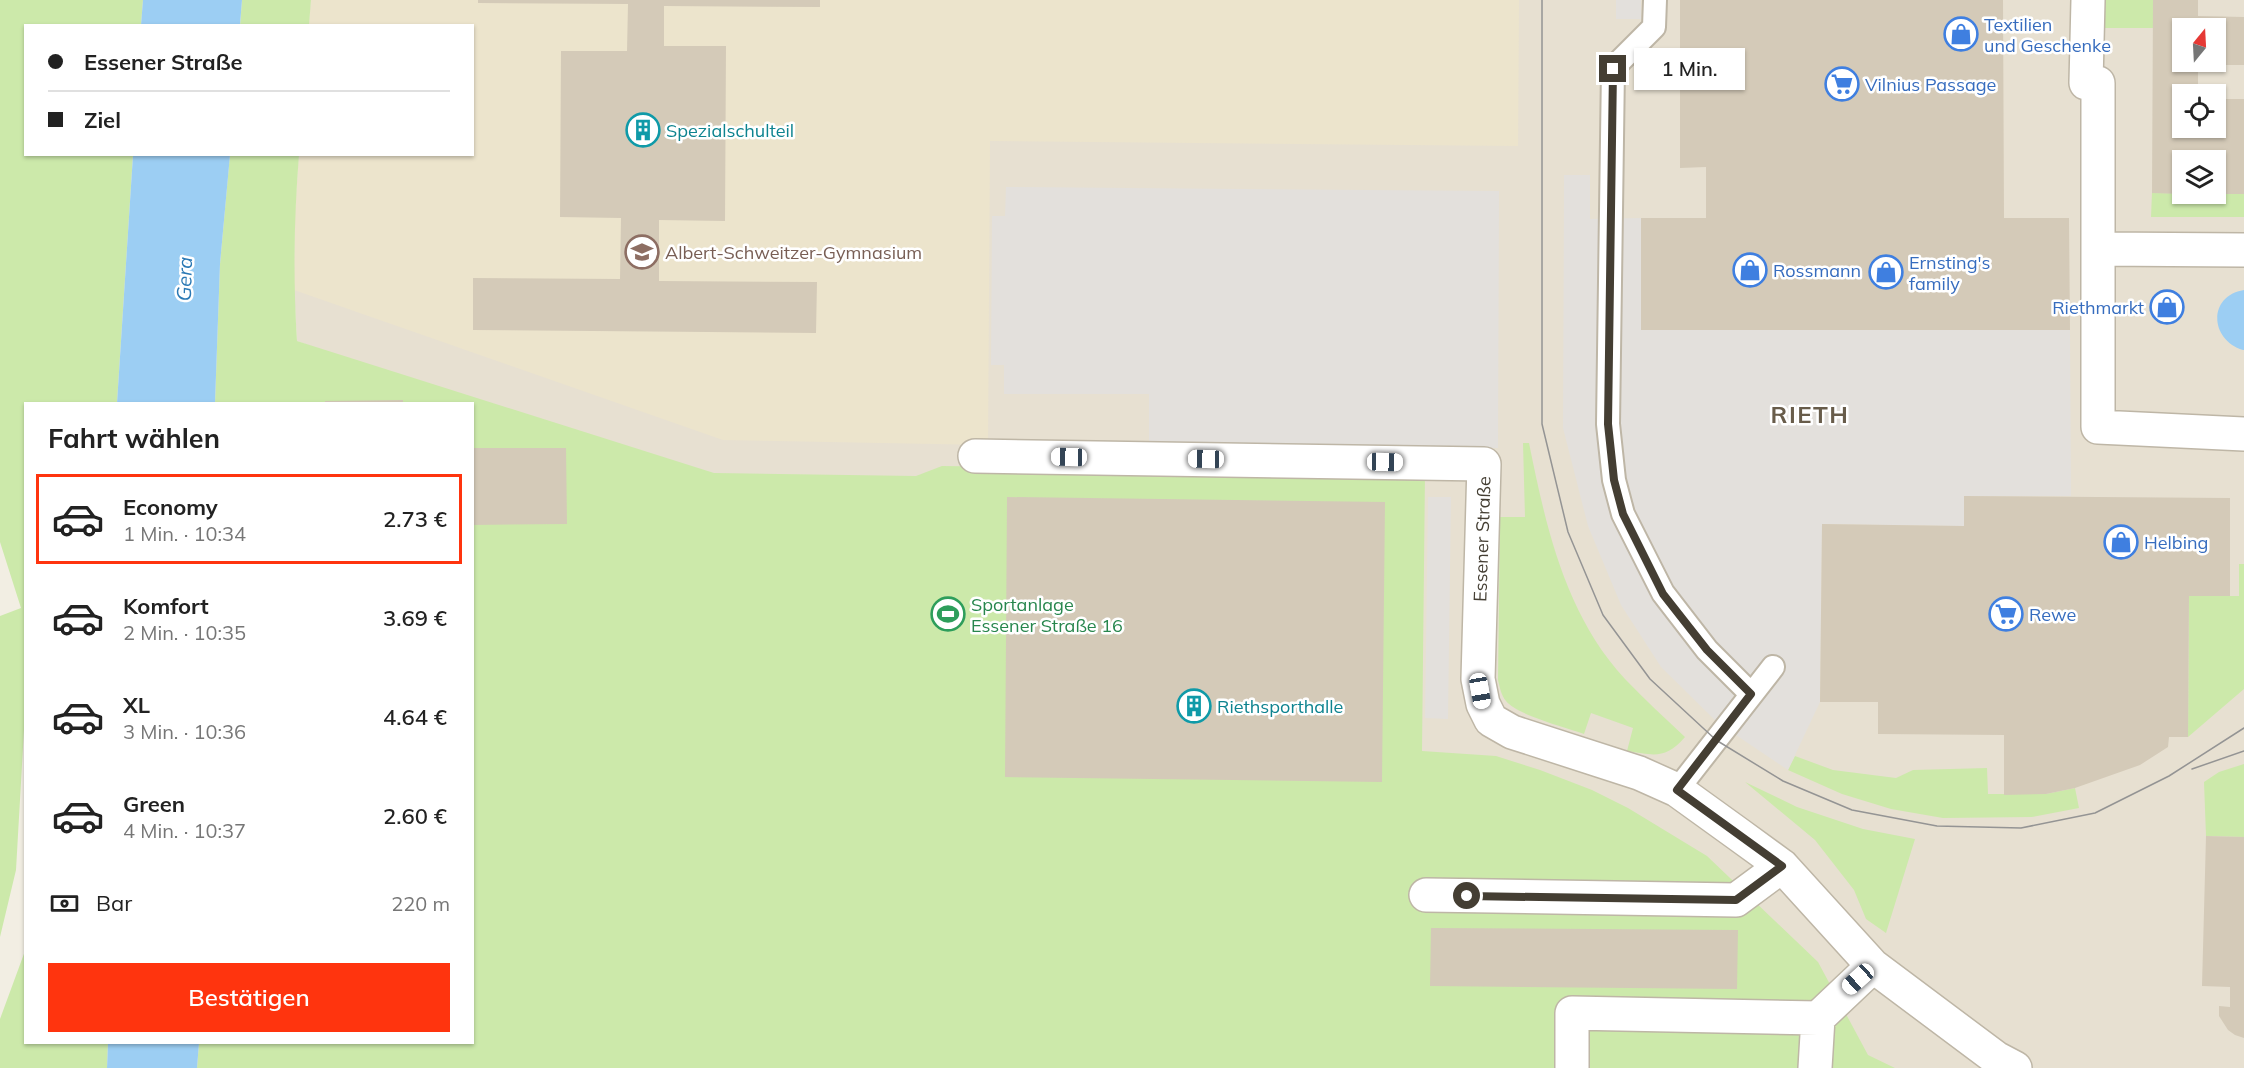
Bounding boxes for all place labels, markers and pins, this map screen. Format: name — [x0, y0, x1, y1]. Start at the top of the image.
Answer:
place label: Textilien und Geschenke — [1984, 13, 2111, 57]
shop icon: Textilien und Geschenke — [1943, 16, 1979, 52]
supermarket icon: Vilnius Passage — [1824, 66, 1860, 102]
place label: Vilnius Passage — [1865, 73, 1996, 96]
building icon: Spezialschulteil — [625, 112, 661, 148]
place label: Spezialschulteil — [666, 119, 794, 142]
school or university icon: Albert-Schweitzer-Gymnasium — [624, 234, 660, 270]
place label: Albert-Schweitzer-Gymnasium — [665, 241, 922, 264]
place label: Ernsting's family — [1909, 251, 1990, 295]
shop icon: Rossmann — [1732, 252, 1768, 288]
shop icon: Ernsting's family — [1868, 254, 1904, 290]
place label: Rossmann — [1773, 259, 1861, 282]
shop icon: Riethmarkt — [2149, 289, 2185, 325]
place label: Riethmarkt — [2052, 296, 2144, 319]
shop icon: Helbing — [2103, 524, 2139, 560]
place label: Helbing — [2144, 531, 2208, 554]
place label: Sportanlage Essener Straße 16 — [971, 593, 1123, 637]
sports icon: Sportanlage Essener Straße 16 — [930, 596, 966, 632]
supermarket icon: Rewe — [1988, 596, 2024, 632]
place label: Rewe — [2029, 603, 2076, 626]
building icon: Riethsporthalle — [1176, 688, 1212, 724]
place label: Riethsporthalle — [1217, 695, 1343, 718]

